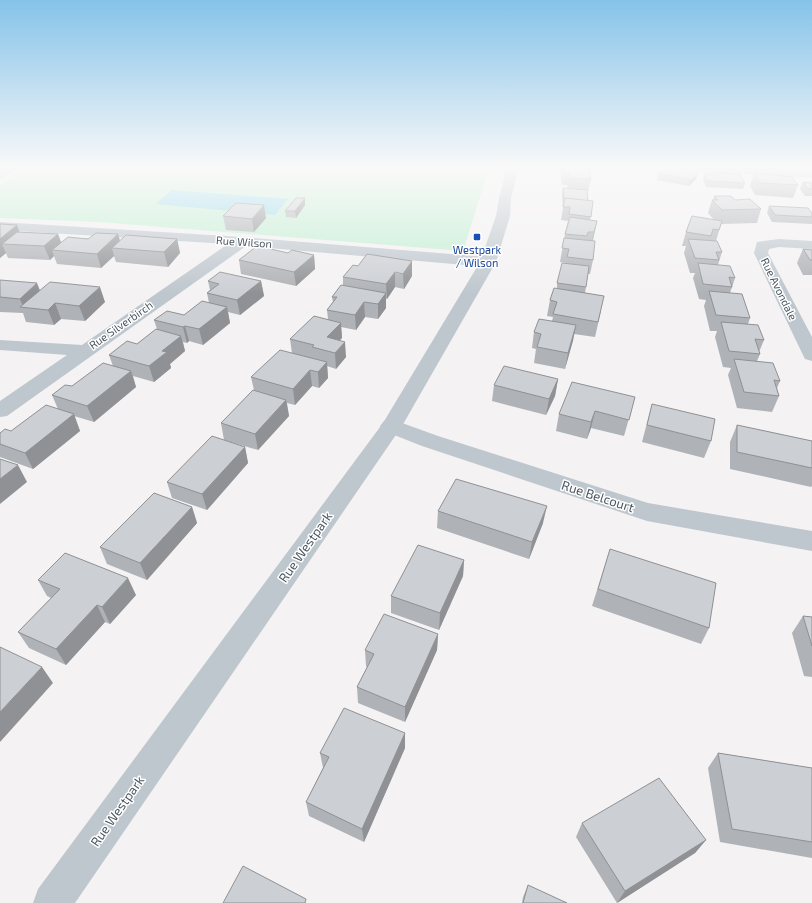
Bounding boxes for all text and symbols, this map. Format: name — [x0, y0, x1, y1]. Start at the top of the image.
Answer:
marker: Westpark / Wilson — [472, 232, 482, 242]
street label: Rue Wilson — [216, 233, 272, 250]
place label: Westpark / Wilson — [453, 243, 502, 269]
street label: Rue Avondale — [759, 255, 800, 322]
street label: Rue Silverbirch — [86, 298, 155, 351]
street label: Rue Belcourt — [560, 477, 636, 515]
street label: Rue Westpark — [275, 508, 335, 585]
street label: Rue Westpark — [87, 772, 147, 849]

